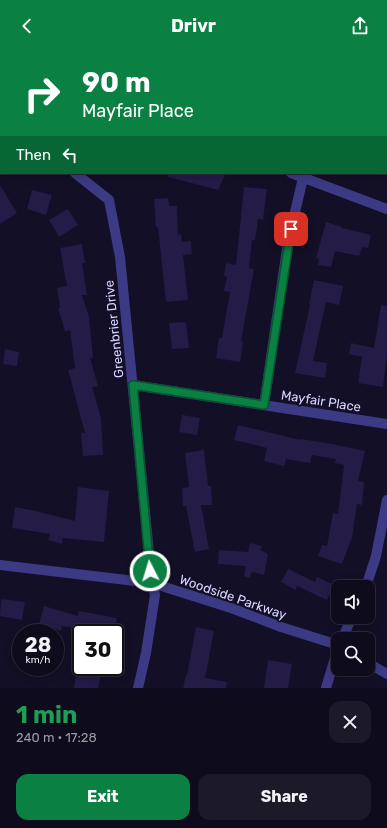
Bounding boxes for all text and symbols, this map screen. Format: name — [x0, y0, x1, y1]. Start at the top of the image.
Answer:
icon: back — [16, 15, 38, 37]
text: Drivr — [171, 15, 216, 37]
icon: share — [349, 15, 371, 37]
text: 90 m — [82, 66, 151, 99]
icon: right — [16, 68, 68, 120]
text: Mayfair Place — [82, 100, 194, 122]
icon: left — [59, 144, 81, 166]
text: Then — [16, 146, 51, 164]
pin — [274, 212, 308, 246]
icon: arrive — [280, 218, 302, 240]
street label: Greenbrier Drive — [101, 279, 127, 379]
street label: Mayfair Place — [280, 387, 362, 415]
position arrow — [129, 550, 171, 592]
street label: Woodside Parkway — [177, 572, 289, 622]
map controls — [331, 580, 375, 676]
button: sound — [331, 580, 375, 624]
speed limit sign: 30 — [72, 624, 124, 676]
button: search — [331, 632, 375, 676]
text: 28 — [25, 633, 51, 657]
text: km/h — [26, 654, 50, 666]
text: 1 min — [16, 701, 77, 729]
button: close — [329, 701, 371, 743]
text: 240 m · 17:28 — [16, 730, 97, 745]
button: Exit — [16, 774, 190, 820]
button: Share — [198, 774, 371, 820]

